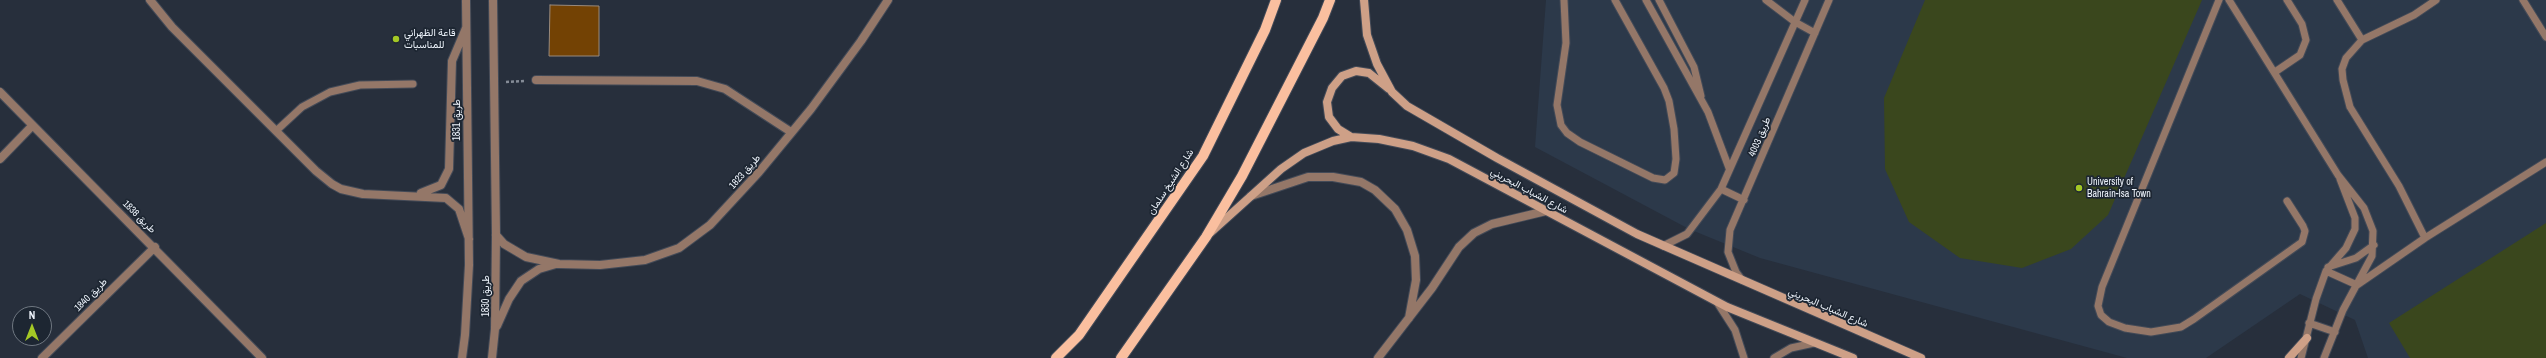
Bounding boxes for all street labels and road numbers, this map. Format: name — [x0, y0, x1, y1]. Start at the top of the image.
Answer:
street label: طريق 1831 — [451, 99, 463, 141]
street label: طريق 4003 — [1746, 115, 1774, 159]
street label: شارع الشيخ سلمان — [1145, 147, 1197, 217]
street label: طريق 1823 — [727, 152, 763, 192]
street label: شارع الشباب البحريني — [1488, 166, 1570, 216]
street label: طريق 1838 — [120, 198, 158, 236]
street label: طريق 1830 — [480, 275, 492, 317]
street label: طريق 1840 — [72, 276, 110, 314]
street label: شارع الشباب البحريني — [1786, 286, 1870, 330]

